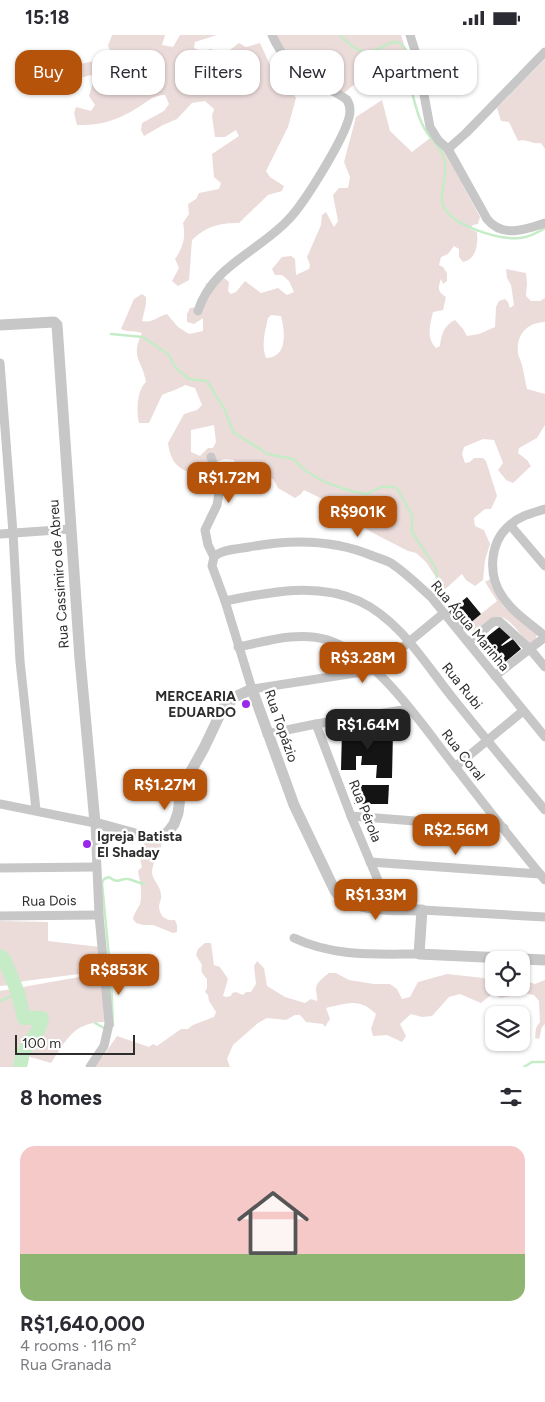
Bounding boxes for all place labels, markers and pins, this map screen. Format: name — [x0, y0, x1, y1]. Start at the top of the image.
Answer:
pin: R$1.72M — [183, 461, 275, 504]
pin: R$901K — [317, 495, 399, 538]
pin: R$3.28M — [317, 641, 409, 684]
place label: MERCEARIA EDUARDO — [155, 688, 236, 721]
marker: MERCEARIA EDUARDO — [240, 698, 252, 710]
pin: R$1.64M — [322, 709, 414, 751]
pin: R$1.27M — [119, 769, 211, 811]
pin: R$2.56M — [410, 813, 502, 856]
place label: Igreja Batista El Shaday — [97, 828, 182, 861]
marker: Igreja Batista El Shaday — [81, 838, 93, 850]
pin: R$1.33M — [330, 879, 422, 921]
pin: R$853K — [78, 953, 160, 996]

